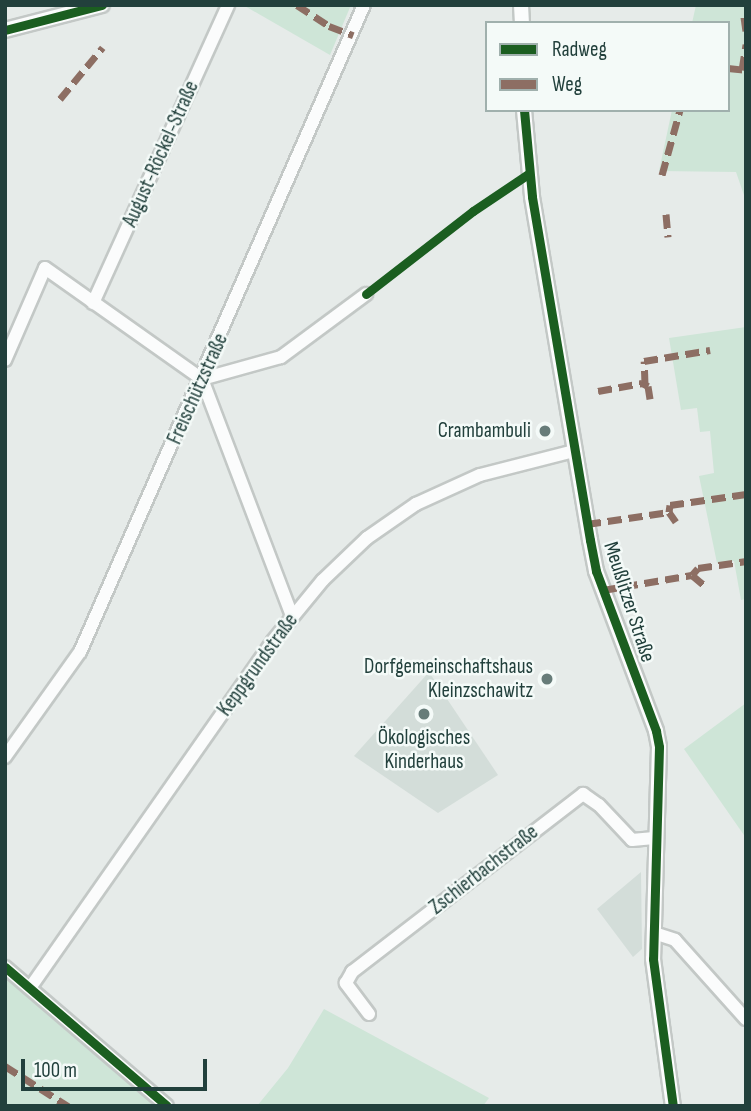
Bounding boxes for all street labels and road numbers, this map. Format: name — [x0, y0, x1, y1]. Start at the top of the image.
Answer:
street label: August-Röckel-Straße — [118, 77, 204, 231]
street label: Freischützstraße — [162, 330, 234, 448]
street label: Meußlitzer Straße — [598, 539, 660, 665]
street label: Keppgrundstraße — [212, 609, 304, 721]
street label: Zschierbachstraße — [425, 820, 543, 920]

